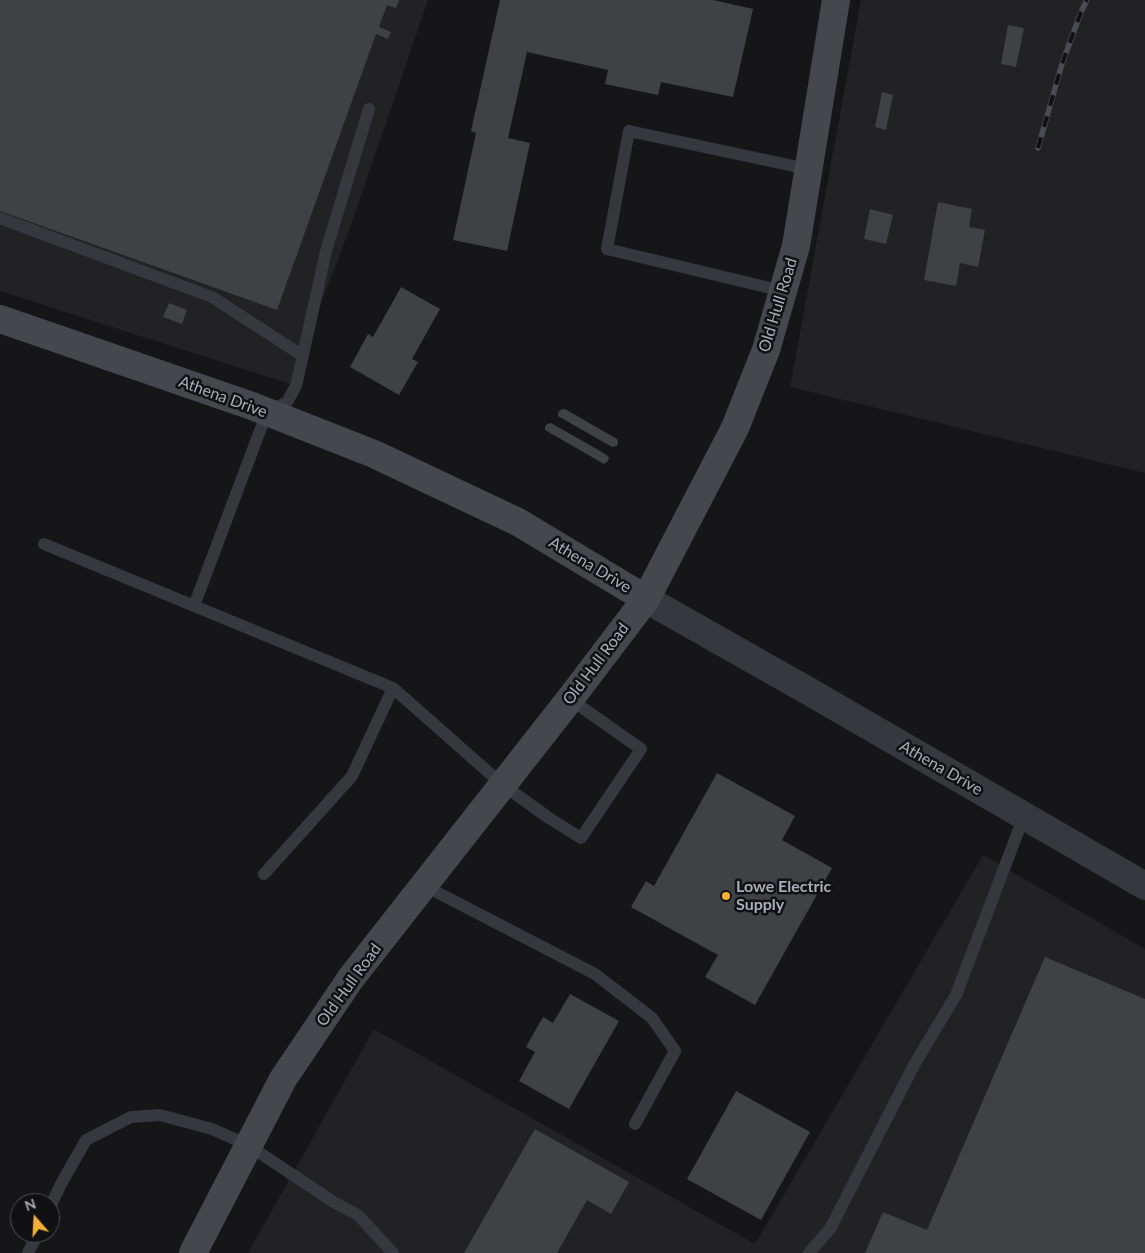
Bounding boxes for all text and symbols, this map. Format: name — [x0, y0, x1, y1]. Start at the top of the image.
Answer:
street label: Old Hull Road — [755, 256, 801, 354]
street label: Athena Drive — [176, 372, 270, 422]
street label: Athena Drive — [545, 533, 635, 597]
street label: Old Hull Road — [559, 619, 633, 709]
street label: Athena Drive — [896, 737, 986, 799]
place label: Lowe Electric Supply — [736, 877, 831, 915]
marker: Lowe Electric Supply — [720, 890, 732, 902]
street label: Old Hull Road — [313, 940, 385, 1030]
north arrow — [10, 1193, 60, 1243]
text: N — [22, 1194, 38, 1214]

